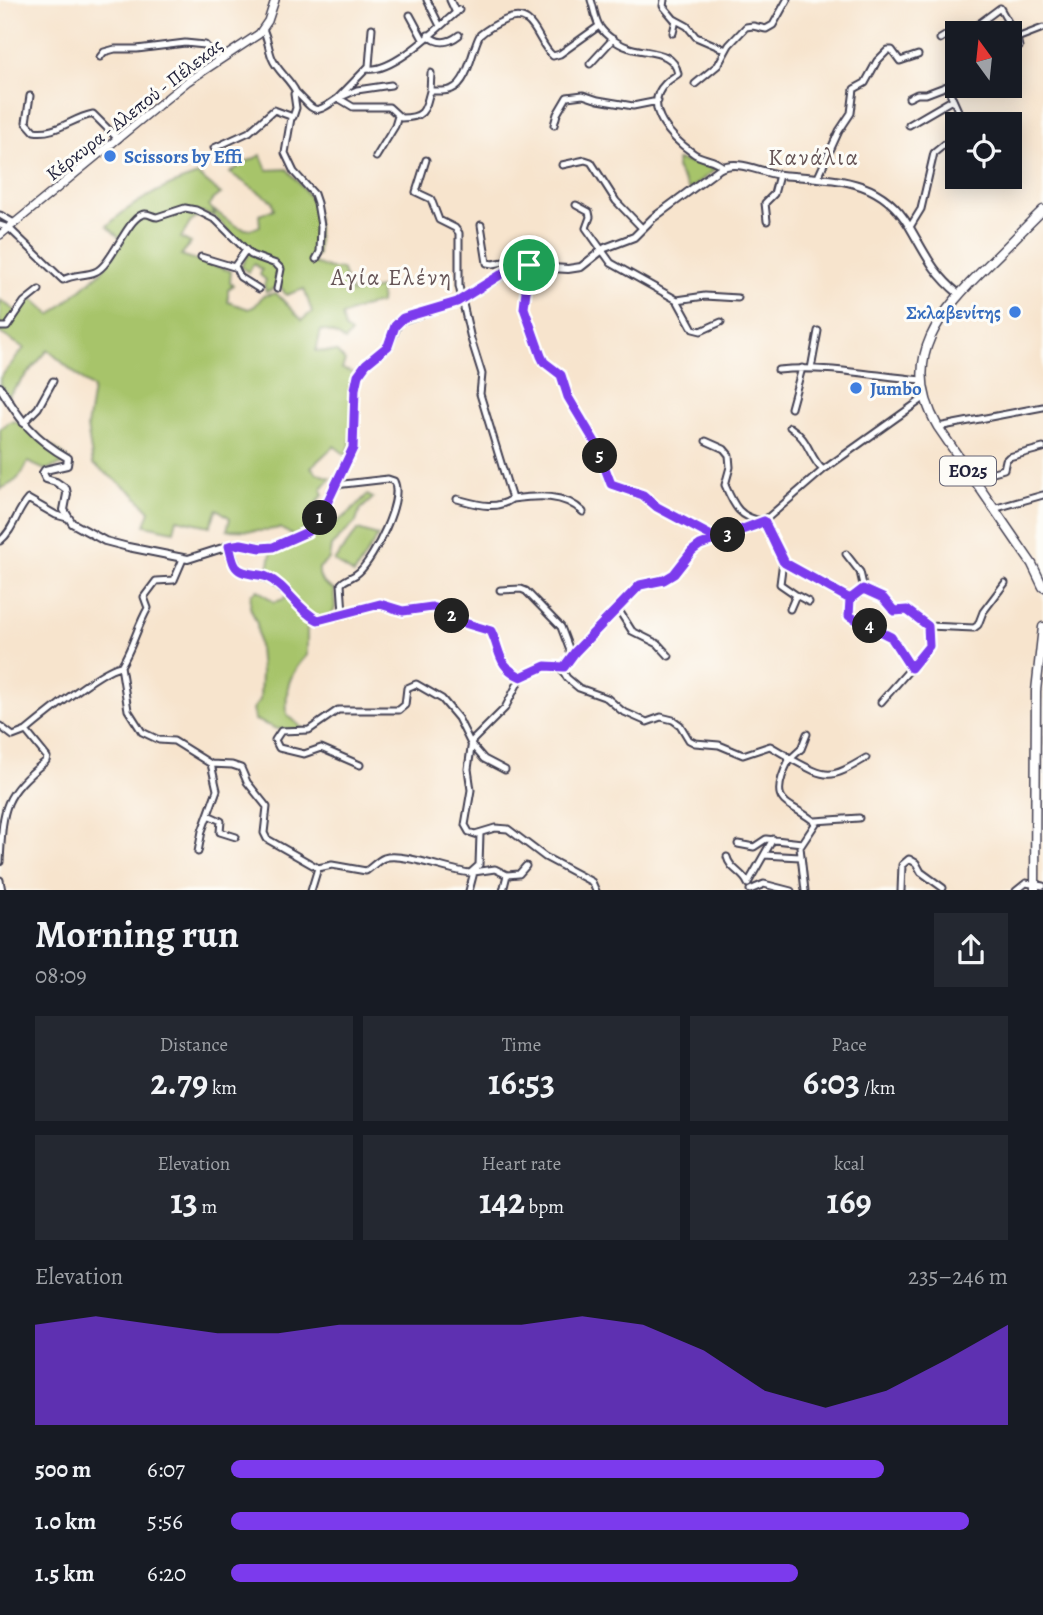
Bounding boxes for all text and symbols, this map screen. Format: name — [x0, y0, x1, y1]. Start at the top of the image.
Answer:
north arrow — [945, 21, 1022, 98]
map controls — [945, 21, 1022, 189]
street label: Κέρκυρα - Αλεπού - Πέλεκας — [41, 33, 228, 187]
button: locate — [945, 112, 1022, 189]
district label: Κανάλια — [768, 142, 860, 173]
place label: Scissors by Effi — [124, 144, 243, 170]
marker: Scissors by Effi — [102, 148, 118, 164]
pin — [499, 235, 559, 295]
icon: arrive — [510, 246, 548, 284]
district label: Αγία Ελένη — [330, 262, 453, 293]
place label: Σκλαβενίτης — [906, 300, 1001, 326]
marker: Σκλαβενίτης — [1007, 304, 1023, 320]
place label: Jumbo — [870, 376, 922, 402]
marker: Jumbo — [848, 380, 864, 396]
pin: 5 — [582, 438, 618, 474]
text: 5 — [595, 442, 604, 468]
road number: ΕΟ25 — [940, 457, 996, 486]
pin: 1 — [302, 500, 338, 536]
text: 1 — [316, 504, 323, 530]
pin: 3 — [710, 518, 746, 552]
text: 3 — [723, 521, 732, 547]
pin: 2 — [434, 598, 470, 634]
text: 2 — [447, 602, 456, 628]
pin: 4 — [852, 608, 888, 644]
text: 4 — [865, 612, 874, 638]
text: Morning run — [35, 908, 239, 960]
button: share — [934, 913, 1008, 987]
text: 08:09 — [35, 960, 87, 991]
text: Distance — [160, 1032, 228, 1058]
text: Time — [502, 1032, 541, 1058]
text: Pace — [832, 1032, 867, 1058]
text: 2.79 — [150, 1058, 208, 1106]
text: 16:53 — [488, 1058, 555, 1106]
text: 6:03 — [803, 1058, 860, 1106]
text: km — [208, 1075, 237, 1101]
text: /km — [860, 1075, 895, 1101]
text: Elevation — [157, 1151, 230, 1177]
text: Heart rate — [482, 1151, 561, 1177]
text: kcal — [834, 1151, 864, 1177]
text: 13 — [170, 1177, 198, 1225]
text: 142 — [479, 1177, 525, 1225]
text: 169 — [827, 1177, 872, 1225]
text: m — [198, 1194, 217, 1220]
text: bpm — [525, 1194, 564, 1220]
text: Elevation — [35, 1261, 123, 1292]
text: 235–246 m — [908, 1261, 1008, 1292]
text: 500 m — [35, 1454, 91, 1485]
text: 6:07 — [147, 1454, 185, 1485]
text: 1.0 km — [35, 1506, 96, 1537]
text: 5:56 — [147, 1506, 183, 1537]
text: 1.5 km — [35, 1558, 95, 1589]
text: 6:20 — [147, 1558, 186, 1589]

